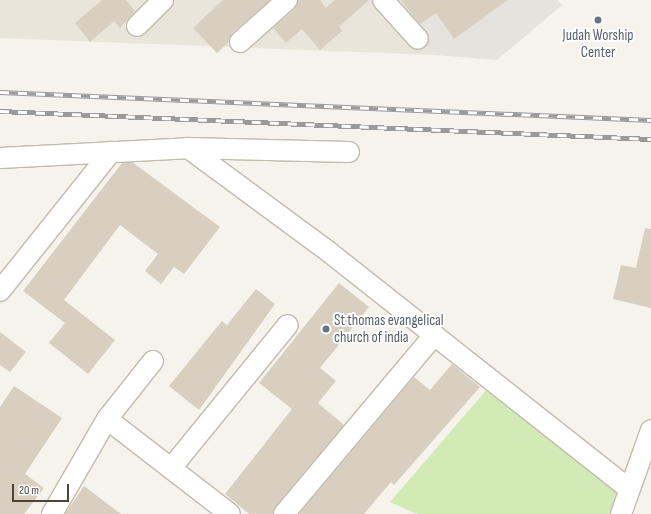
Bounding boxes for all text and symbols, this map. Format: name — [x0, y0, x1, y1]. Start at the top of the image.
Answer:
marker: Judah Worship Center — [593, 15, 603, 25]
place label: Judah Worship Center — [563, 26, 633, 61]
place label: St thomas evangelical church of india — [334, 311, 444, 346]
marker: St thomas evangelical church of india — [321, 324, 331, 334]
scale bar — [14, 476, 71, 502]
text: 20 m — [19, 483, 39, 498]

